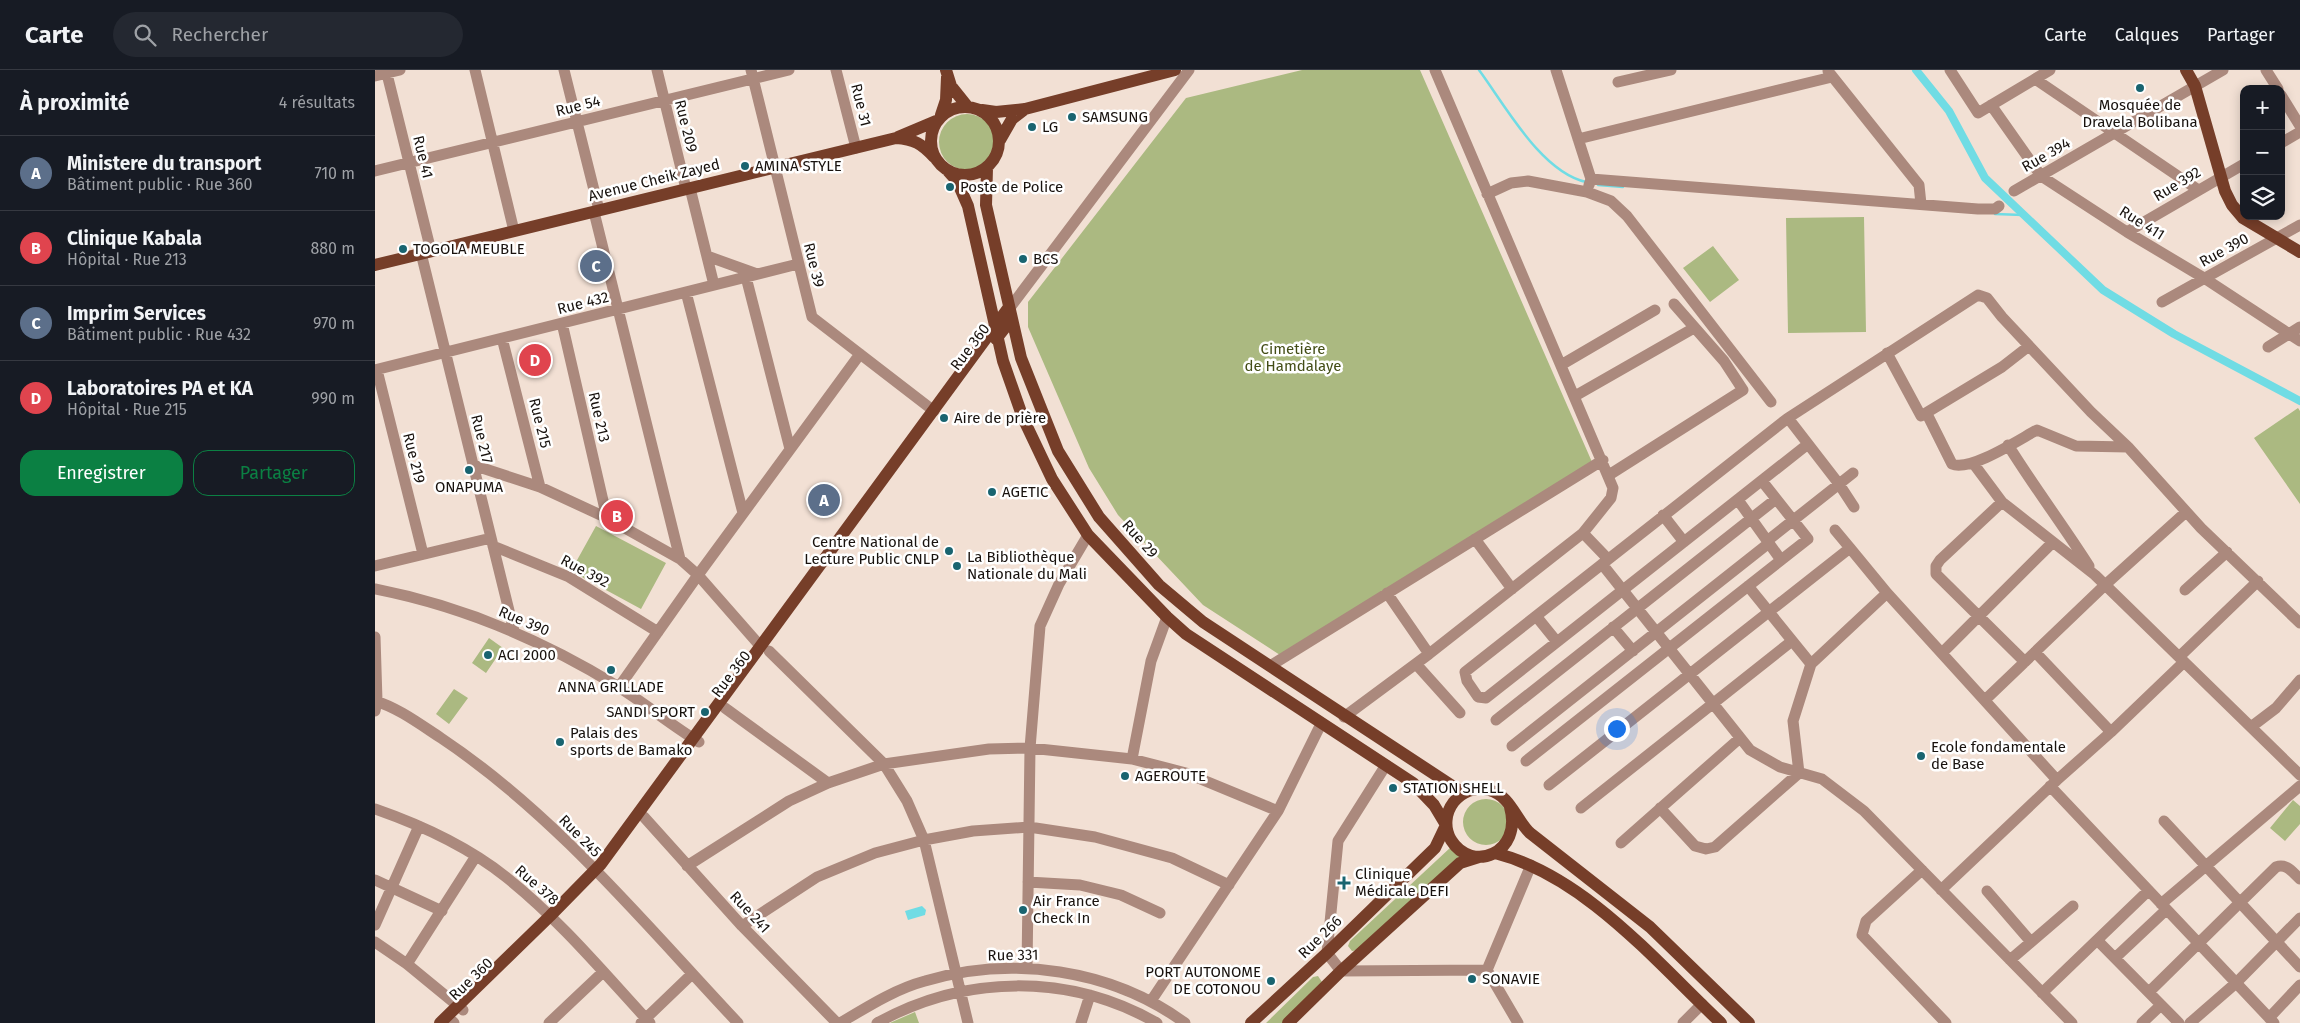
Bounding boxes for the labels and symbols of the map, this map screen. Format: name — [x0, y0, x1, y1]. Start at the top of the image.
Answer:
street label: Rue 31 — [847, 82, 875, 128]
marker: Mosquée de Dravela Bolibana — [2134, 82, 2146, 94]
street label: Rue 54 — [554, 92, 602, 120]
place label: Mosquée de Dravela Bolibana — [2082, 96, 2198, 131]
street label: Rue 209 — [671, 98, 701, 154]
place label: SAMSUNG — [1082, 108, 1148, 126]
marker: SAMSUNG — [1066, 111, 1078, 123]
place label: LG — [1042, 118, 1058, 136]
marker: LG — [1026, 121, 1038, 133]
street label: Rue 41 — [409, 134, 437, 180]
street label: Rue 394 — [2019, 134, 2073, 176]
street label: Avenue Cheik Zayed — [586, 155, 722, 205]
place label: AMINA STYLE — [755, 157, 842, 175]
marker: AMINA STYLE — [739, 160, 751, 172]
street label: Rue 392 — [2150, 163, 2204, 205]
place label: Poste de Police — [960, 178, 1063, 196]
marker: Poste de Police — [944, 181, 956, 193]
street label: Rue 411 — [2116, 202, 2168, 244]
street label: Rue 390 — [2196, 229, 2252, 271]
place label: TOGOLA MEUBLE — [413, 240, 525, 258]
street label: Rue 39 — [800, 241, 828, 289]
marker: TOGOLA MEUBLE — [397, 243, 409, 255]
pin: C — [580, 247, 612, 285]
place label: BCS — [1033, 250, 1059, 268]
marker: BCS — [1017, 253, 1029, 265]
street label: Rue 432 — [555, 288, 611, 318]
street label: Rue 360 — [947, 320, 993, 374]
park label: Cimetière de Hamdalaye — [1244, 340, 1342, 375]
pin: D — [519, 341, 551, 379]
street label: Rue 213 — [584, 390, 614, 444]
street label: Rue 215 — [525, 396, 555, 450]
place label: Aire de prière — [954, 409, 1046, 427]
street label: Rue 217 — [467, 412, 497, 466]
marker: Aire de prière — [938, 412, 950, 424]
street label: Rue 219 — [399, 431, 429, 485]
marker: ONAPUMA — [463, 464, 475, 476]
place label: ONAPUMA — [435, 478, 503, 496]
pin: A — [808, 481, 840, 519]
place label: AGETIC — [1002, 483, 1049, 501]
marker: AGETIC — [986, 486, 998, 498]
pin: B — [601, 497, 633, 535]
street label: Rue 29 — [1118, 516, 1162, 562]
place label: Centre National de Lecture Public CNLP — [804, 533, 939, 568]
marker: Centre National de Lecture Public CNLP — [943, 545, 955, 557]
place label: La Bibliothèque Nationale du Mali — [967, 548, 1087, 583]
street label: Rue 392 — [558, 551, 612, 591]
marker: La Bibliothèque Nationale du Mali — [951, 560, 963, 572]
street label: Rue 390 — [496, 602, 552, 640]
place label: ACI 2000 — [498, 646, 556, 664]
street label: Rue 360 — [708, 647, 754, 701]
marker: ACI 2000 — [482, 649, 494, 661]
marker: ANNA GRILLADE — [605, 664, 617, 676]
place label: ANNA GRILLADE — [558, 678, 664, 696]
place label: SANDI SPORT — [606, 703, 695, 721]
marker: SANDI SPORT — [699, 706, 711, 718]
your location — [1604, 716, 1630, 742]
place label: Palais des sports de Bamako — [570, 724, 693, 759]
marker: Palais des sports de Bamako — [554, 736, 566, 748]
place label: Ecole fondamentale de Base — [1931, 738, 2066, 773]
marker: Ecole fondamentale de Base — [1915, 750, 1927, 762]
place label: AGEROUTE — [1135, 767, 1206, 785]
marker: AGEROUTE — [1119, 770, 1131, 782]
place label: STATION SHELL — [1403, 779, 1504, 797]
marker: STATION SHELL — [1387, 782, 1399, 794]
street label: Rue 245 — [555, 811, 605, 861]
street label: Rue 378 — [511, 861, 563, 909]
place label: Clinique Médicale DEFI — [1355, 865, 1449, 900]
marker: Clinique Médicale DEFI — [1337, 876, 1351, 890]
street label: Rue 241 — [726, 887, 774, 937]
place label: Air France Check In — [1033, 892, 1100, 927]
marker: Air France Check In — [1017, 904, 1029, 916]
street label: Rue 266 — [1295, 912, 1345, 962]
street label: Rue 331 — [987, 946, 1039, 964]
street label: Rue 360 — [445, 954, 497, 1004]
place label: PORT AUTONOME DE COTONOU — [1145, 963, 1261, 998]
place label: SONAVIE — [1482, 970, 1540, 988]
marker: SONAVIE — [1466, 973, 1478, 985]
marker: PORT AUTONOME DE COTONOU — [1265, 975, 1277, 987]

